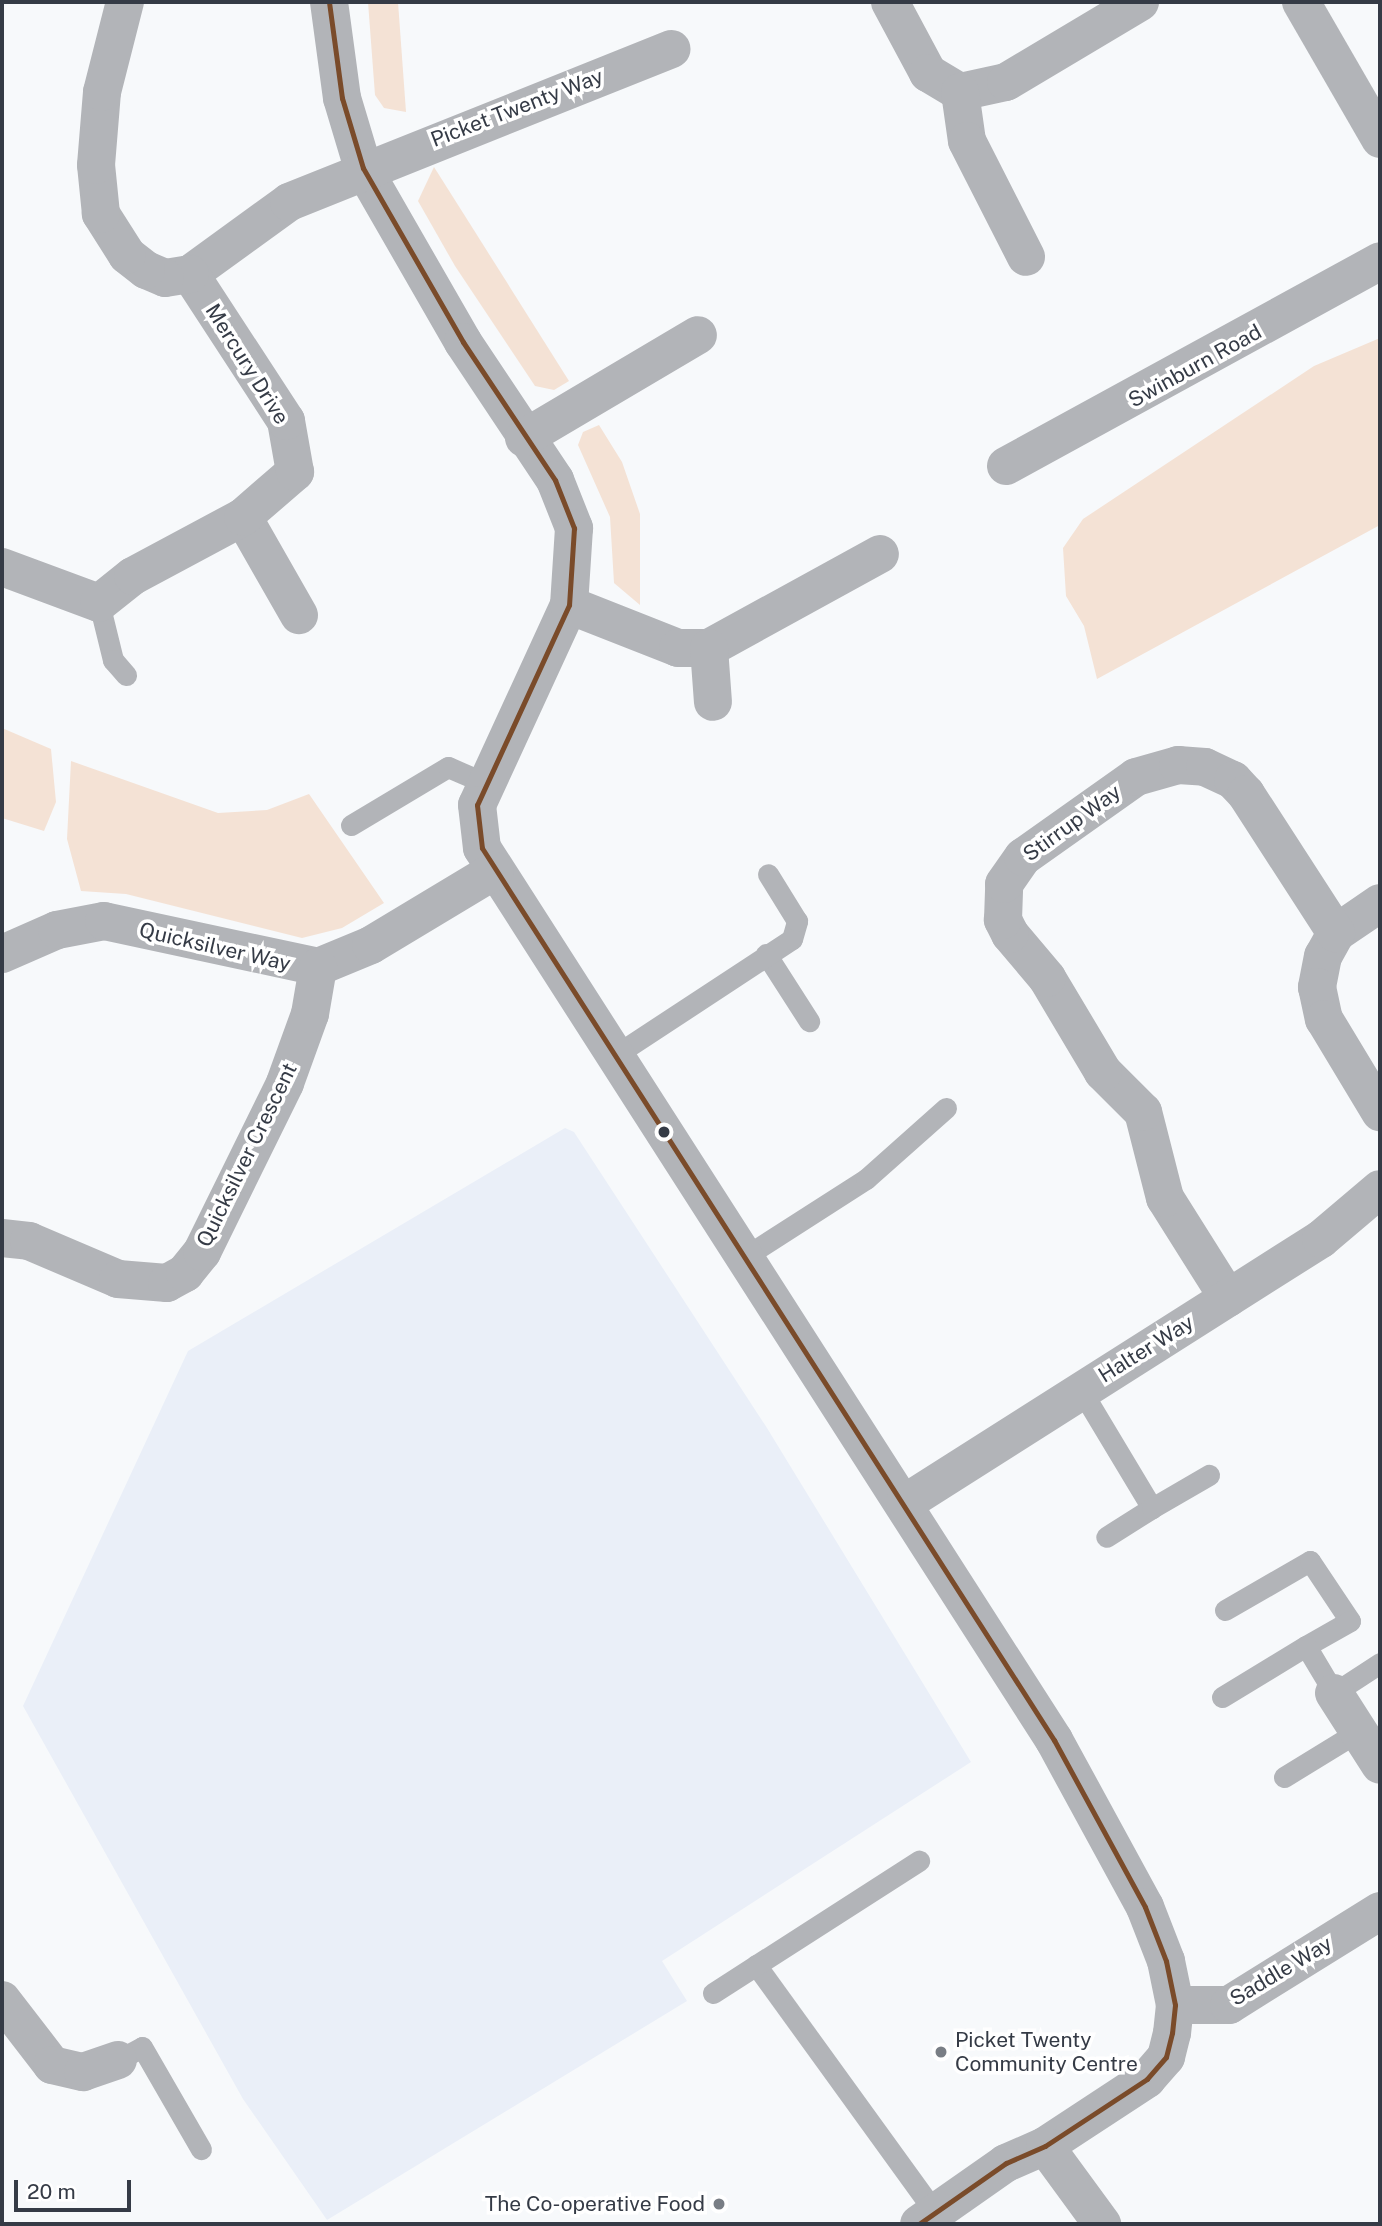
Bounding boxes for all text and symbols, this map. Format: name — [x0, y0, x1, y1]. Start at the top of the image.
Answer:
street label: Picket Twenty Way — [427, 63, 607, 153]
street label: Mercury Drive — [200, 299, 294, 429]
street label: Swinburn Road — [1124, 319, 1266, 413]
street label: Stirrup Way — [1018, 779, 1126, 867]
street label: Quicksilver Way — [137, 917, 293, 977]
street label: Quicksilver Crescent — [191, 1059, 303, 1251]
unlabelled marker — [657, 1125, 671, 1139]
street label: Halter Way — [1094, 1310, 1198, 1388]
street label: Saddle Way — [1225, 1931, 1337, 2011]
place label: Picket Twenty Community Centre — [955, 2027, 1138, 2077]
marker: Picket Twenty Community Centre — [933, 2044, 949, 2060]
scale bar — [18, 2166, 135, 2210]
text: 20 m — [27, 2179, 76, 2204]
place label: The Co-operative Food — [484, 2191, 705, 2217]
marker: The Co-operative Food — [711, 2196, 727, 2212]

